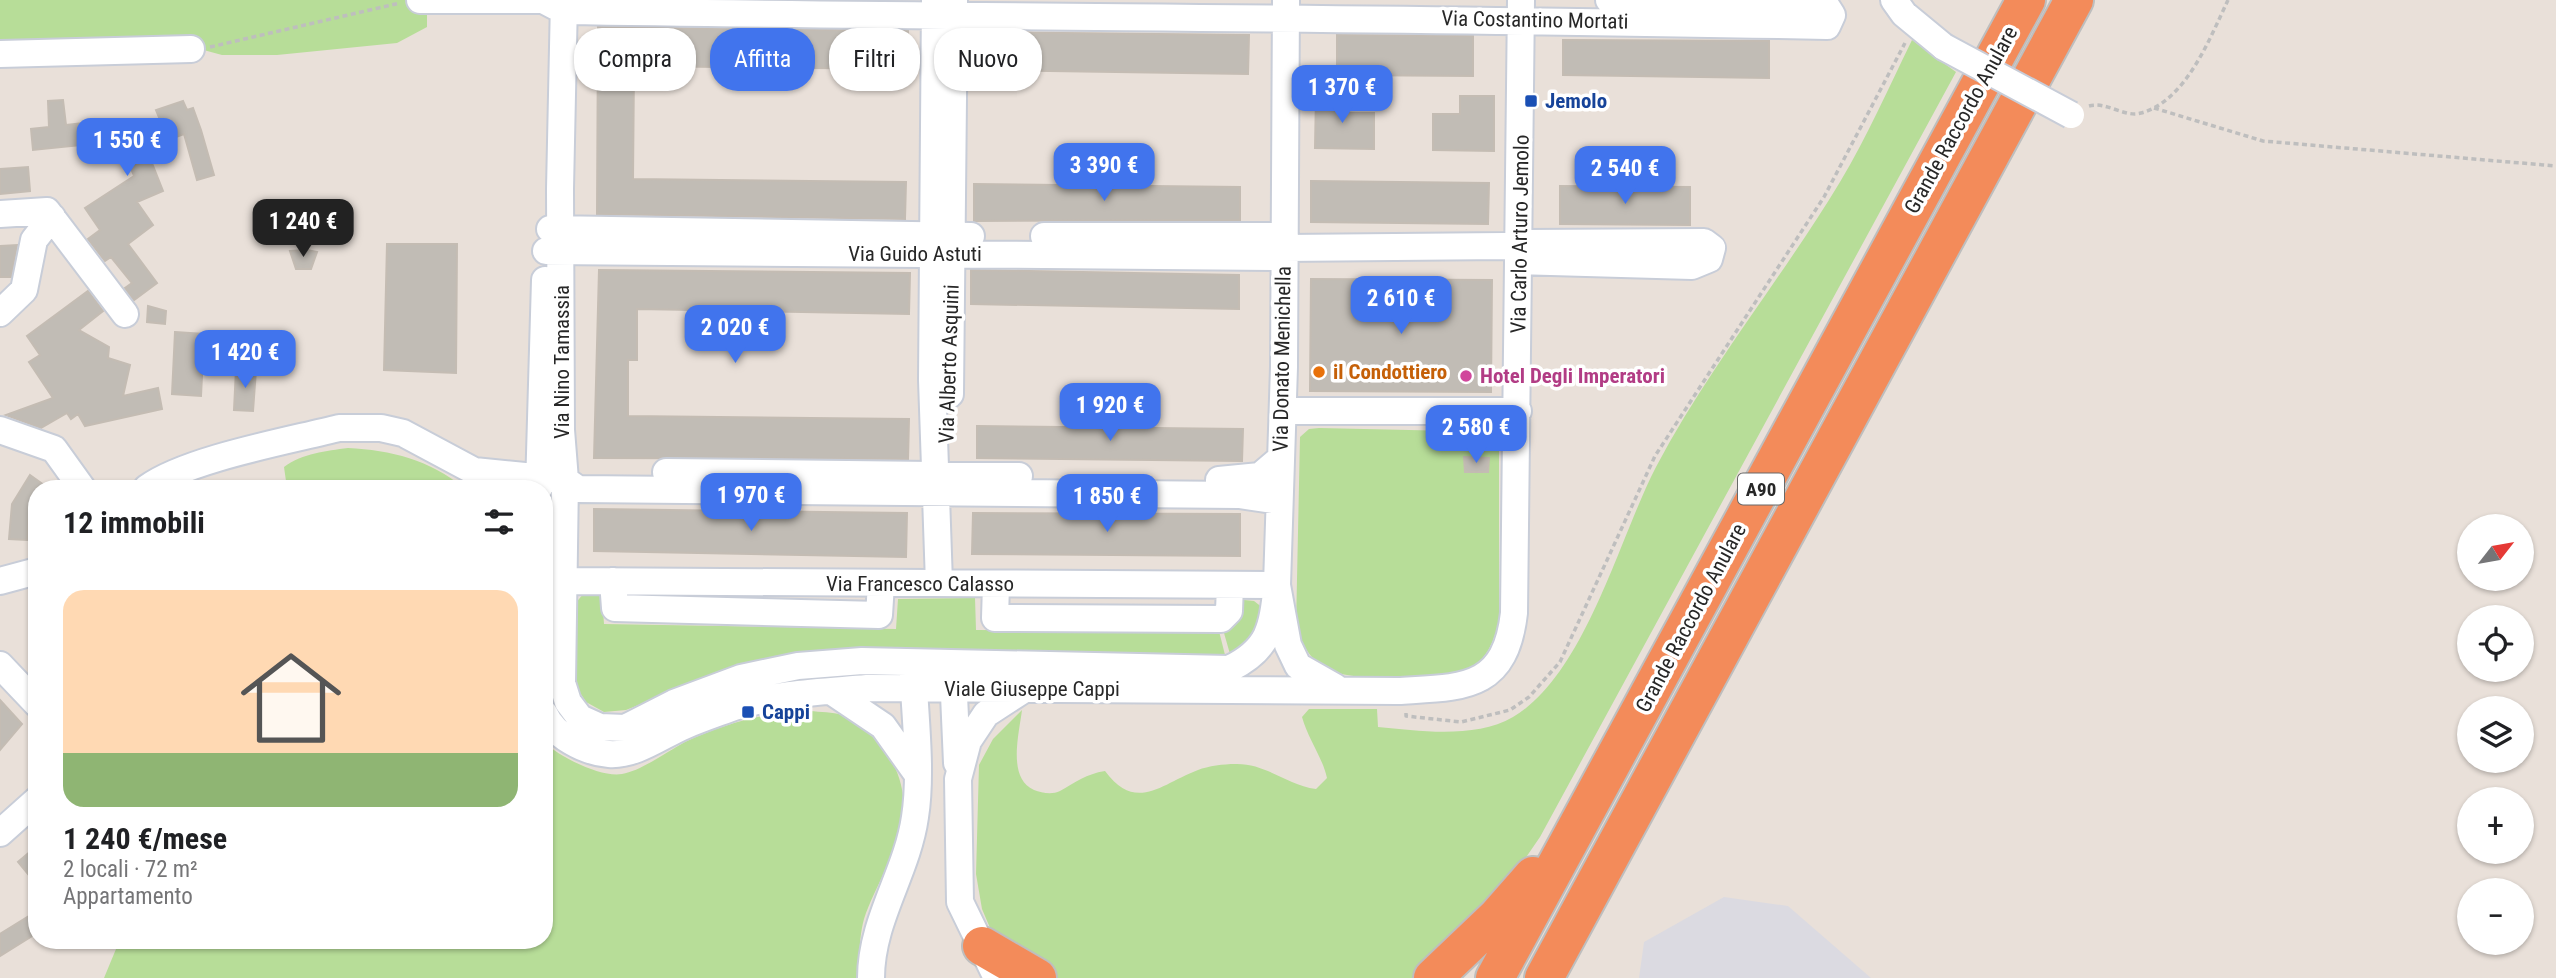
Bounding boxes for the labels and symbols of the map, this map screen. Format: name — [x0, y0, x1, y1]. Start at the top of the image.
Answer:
street label: Via Costantino Mortati — [1441, 6, 1629, 34]
street label: Grande Raccordo Anulare — [1900, 22, 2023, 218]
pin: 1 370 € — [1277, 66, 1407, 125]
place label: Jemolo — [1545, 89, 1607, 113]
marker: Jemolo — [1523, 93, 1539, 109]
pin: 1 550 € — [62, 118, 192, 178]
street label: Via Carlo Arturo Jemolo — [1506, 134, 1534, 334]
pin: 3 390 € — [1039, 144, 1169, 203]
pin: 2 540 € — [1560, 146, 1690, 206]
pin: 1 240 € — [238, 200, 368, 259]
street label: Via Guido Astuti — [848, 242, 982, 266]
street label: Via Donato Menichella — [1268, 266, 1296, 452]
pin: 2 610 € — [1336, 276, 1466, 336]
street label: Via Alberto Asquini — [934, 284, 964, 444]
street label: Via Nino Tamassia — [550, 285, 574, 439]
pin: 2 020 € — [670, 306, 800, 365]
pin: 1 420 € — [180, 330, 310, 390]
place label: il Condottiero — [1333, 360, 1447, 384]
marker: il Condottiero — [1311, 364, 1327, 380]
place label: Hotel Degli Imperatori — [1480, 364, 1665, 388]
marker: Hotel Degli Imperatori — [1458, 368, 1474, 384]
pin: 1 920 € — [1045, 384, 1175, 443]
pin: 2 580 € — [1411, 406, 1541, 465]
pin: 1 970 € — [686, 474, 816, 533]
road number: A90 — [1738, 474, 1784, 504]
pin: 1 850 € — [1042, 475, 1172, 534]
north arrow — [2457, 514, 2534, 592]
street label: Grande Raccordo Anulare — [1631, 519, 1751, 716]
street label: Via Francesco Calasso — [826, 572, 1014, 596]
street label: Viale Giuseppe Cappi — [944, 677, 1120, 701]
place label: Cappi — [762, 700, 810, 724]
marker: Cappi — [740, 704, 756, 720]

